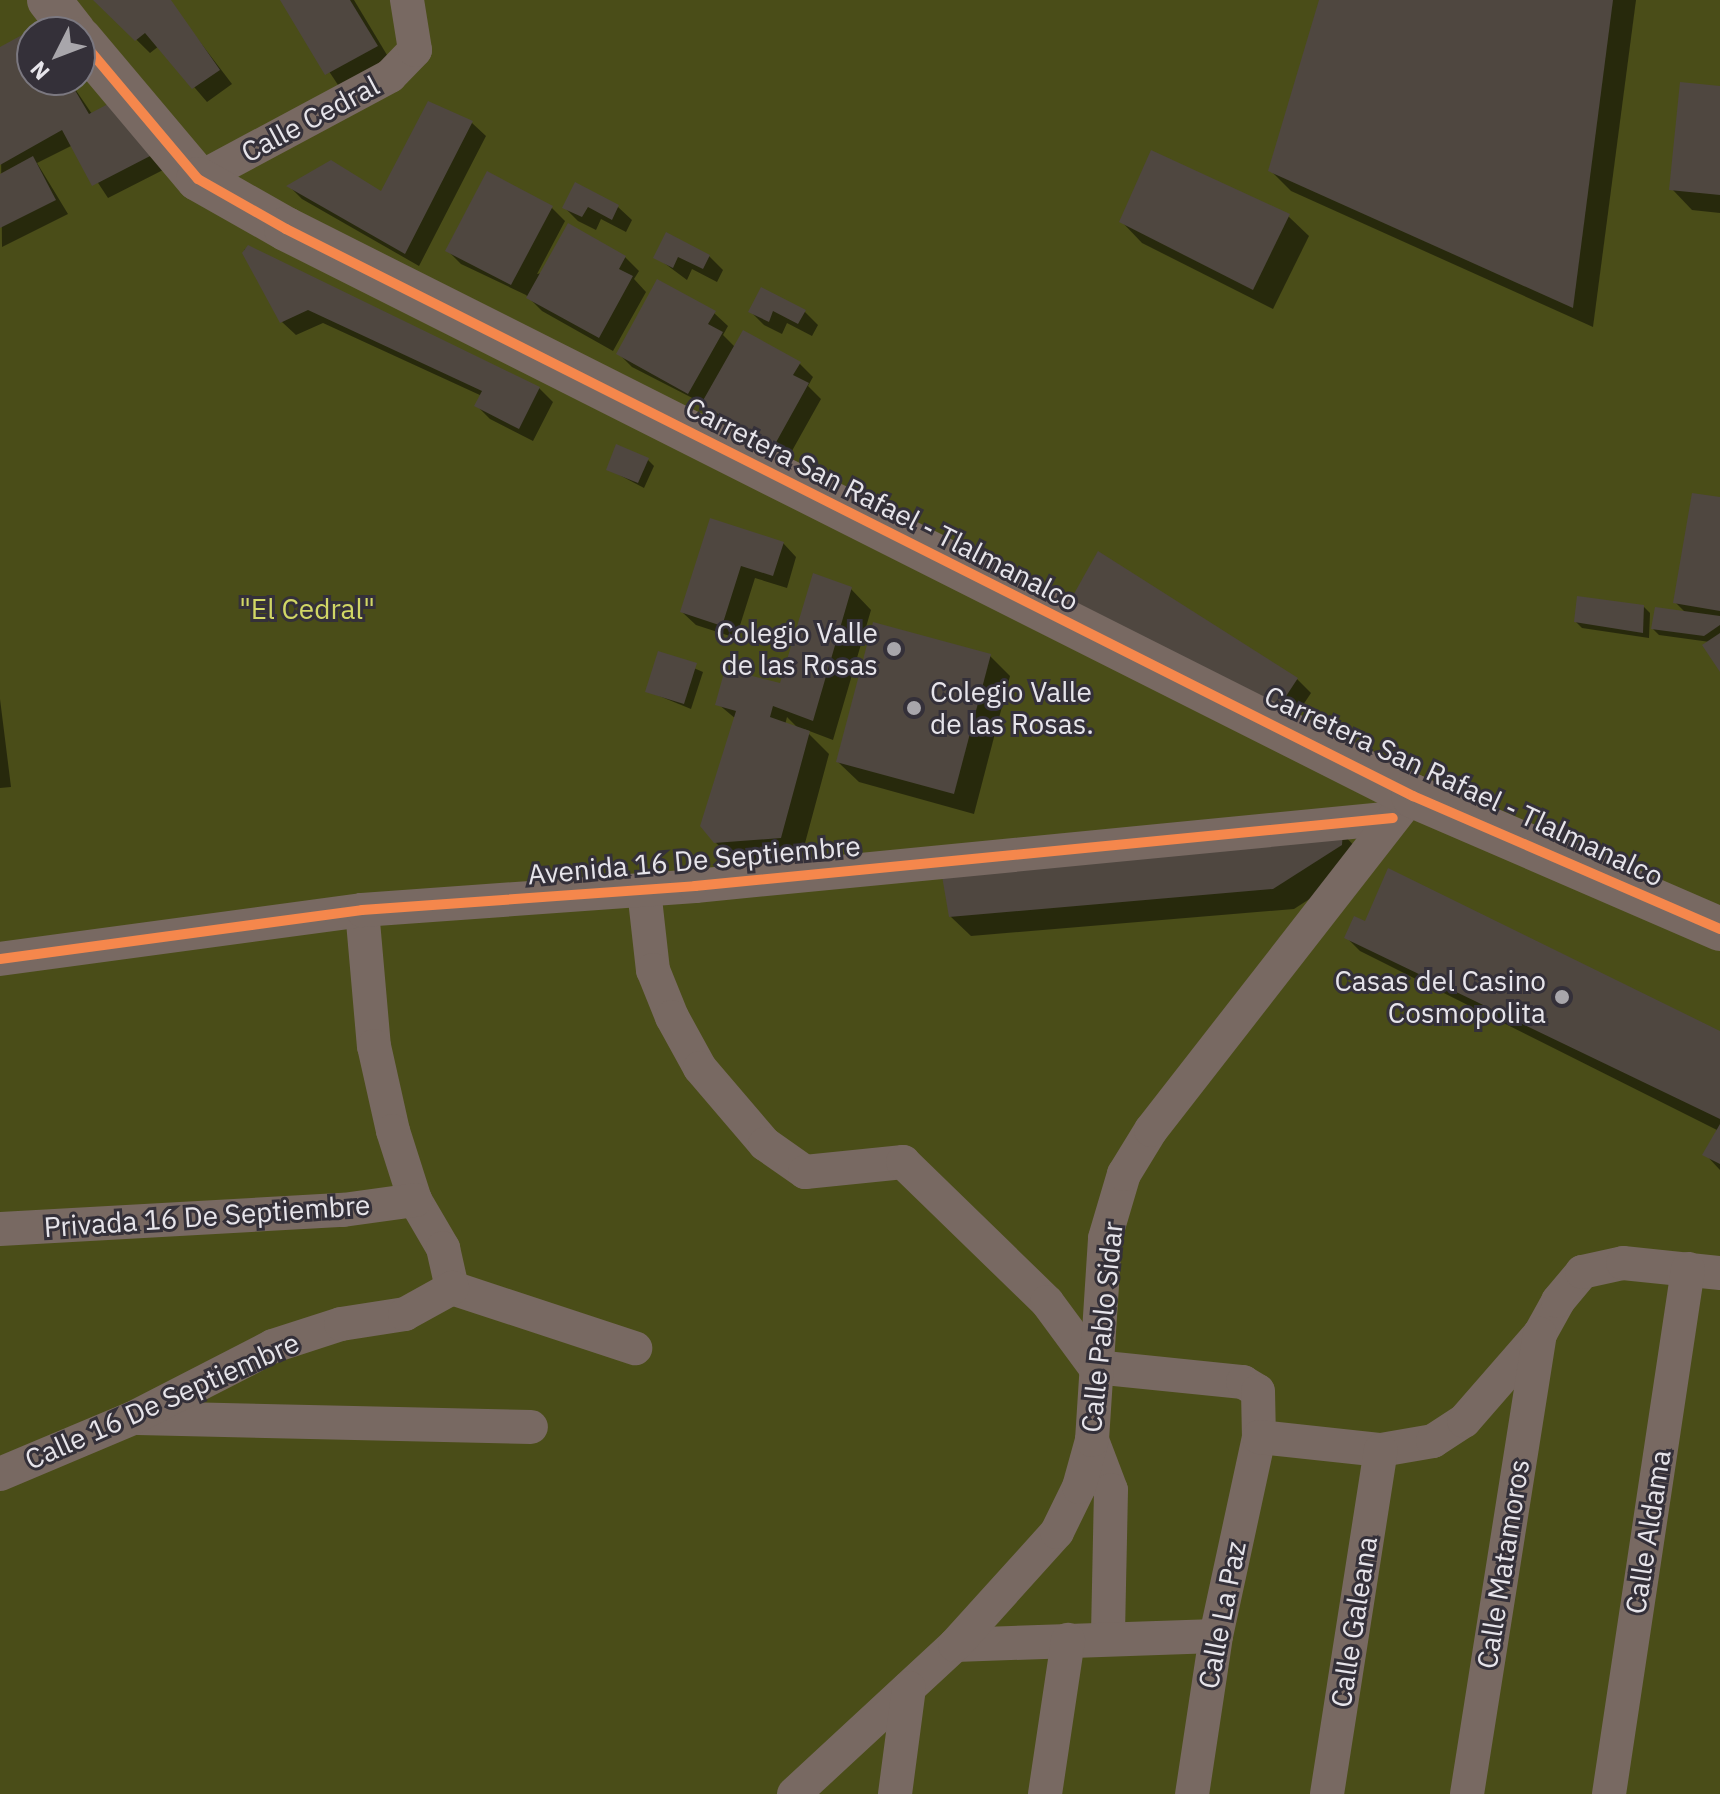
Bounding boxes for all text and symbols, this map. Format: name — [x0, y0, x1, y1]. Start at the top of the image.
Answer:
north arrow — [16, 16, 96, 96]
text: N — [23, 55, 55, 87]
street label: Calle Cedral — [235, 69, 385, 169]
street label: Carretera San Rafael - Tlalmanalco — [680, 390, 1084, 618]
park label: "El Cedral" — [239, 592, 375, 626]
place label: Colegio Valle de las Rosas — [716, 616, 878, 682]
marker: Colegio Valle de las Rosas — [885, 640, 903, 658]
place label: Colegio Valle de las Rosas. — [930, 675, 1094, 741]
street label: Carretera San Rafael - Tlalmanalco — [1259, 679, 1669, 893]
marker: Colegio Valle de las Rosas. — [905, 699, 923, 717]
street label: Avenida 16 De Septiembre — [526, 829, 862, 891]
place label: Casas del Casino Cosmopolita — [1334, 964, 1546, 1030]
marker: Casas del Casino Cosmopolita — [1553, 988, 1571, 1006]
street label: Privada 16 De Septiembre — [43, 1188, 371, 1244]
street label: Calle Pablo Sidar — [1074, 1220, 1130, 1434]
street label: Calle 16 De Septiembre — [20, 1325, 304, 1477]
street label: Calle Aldama — [1618, 1448, 1678, 1616]
street label: Calle Matamoros — [1470, 1457, 1536, 1671]
street label: Calle Galeana — [1324, 1534, 1384, 1710]
street label: Calle La Paz — [1191, 1538, 1253, 1692]

